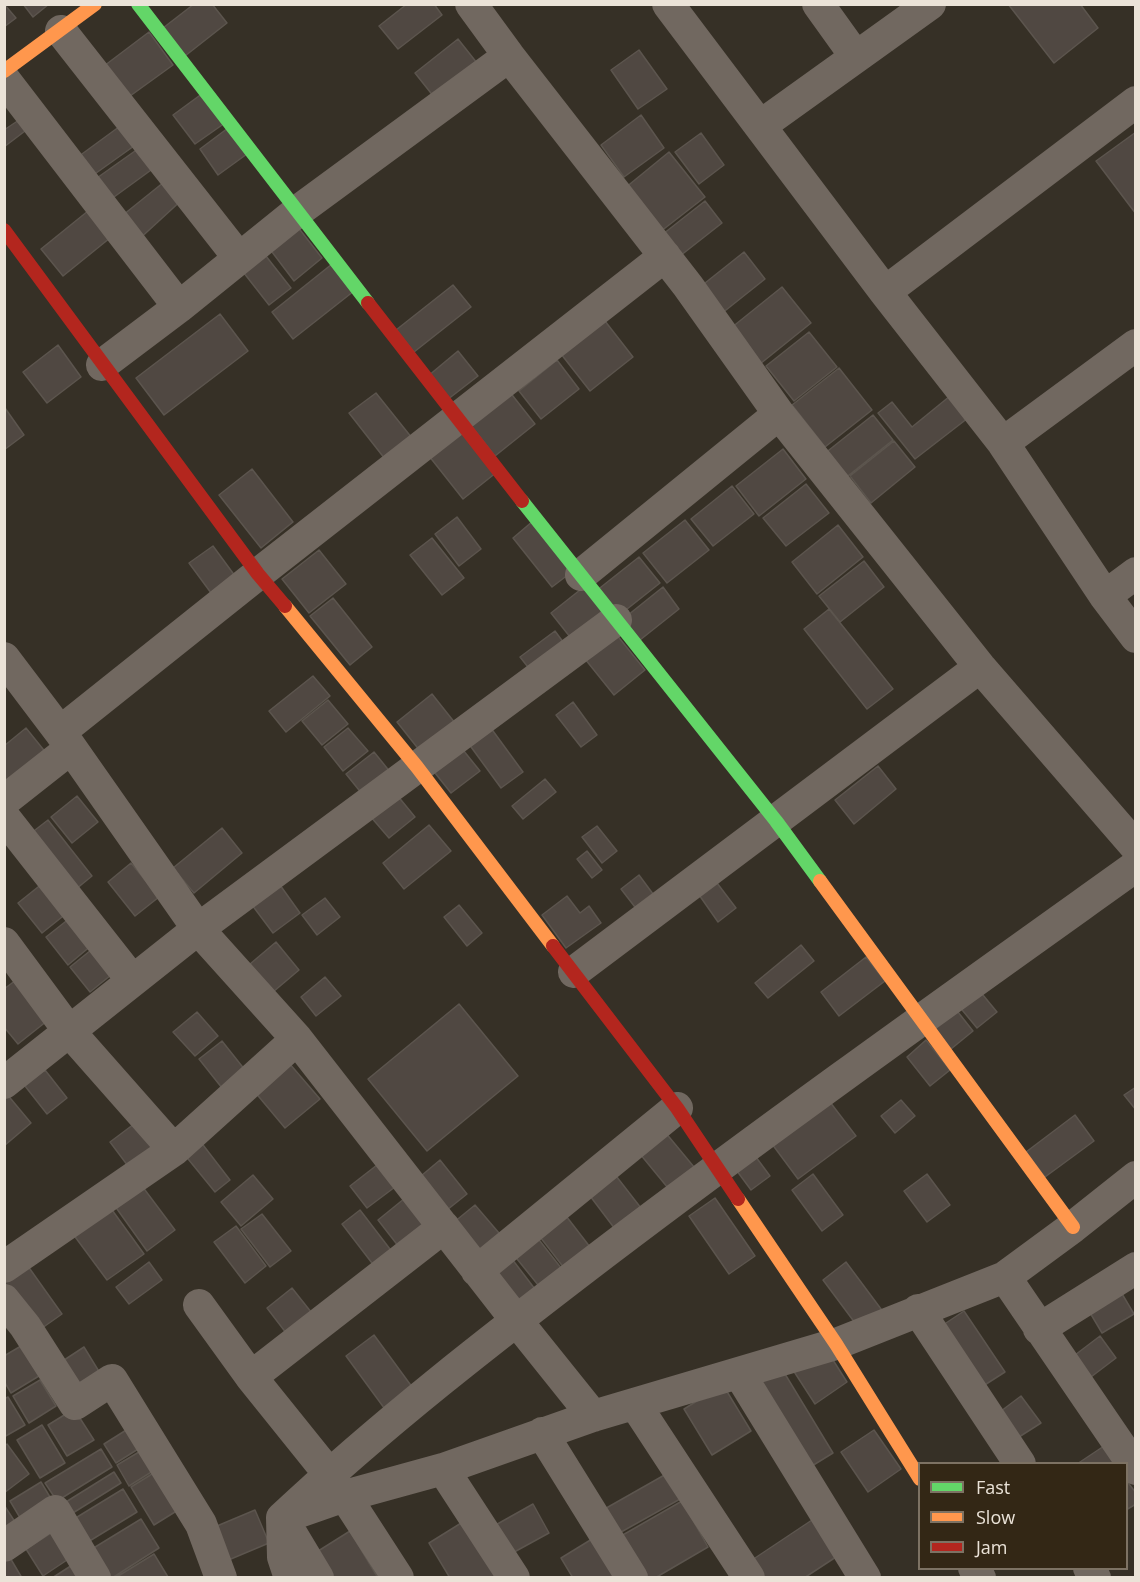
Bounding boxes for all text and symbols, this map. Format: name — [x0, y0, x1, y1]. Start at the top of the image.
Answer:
legend — [918, 1462, 1128, 1570]
text: Fast — [976, 1475, 1010, 1499]
text: Slow — [976, 1505, 1015, 1529]
text: Jam — [976, 1535, 1008, 1559]

